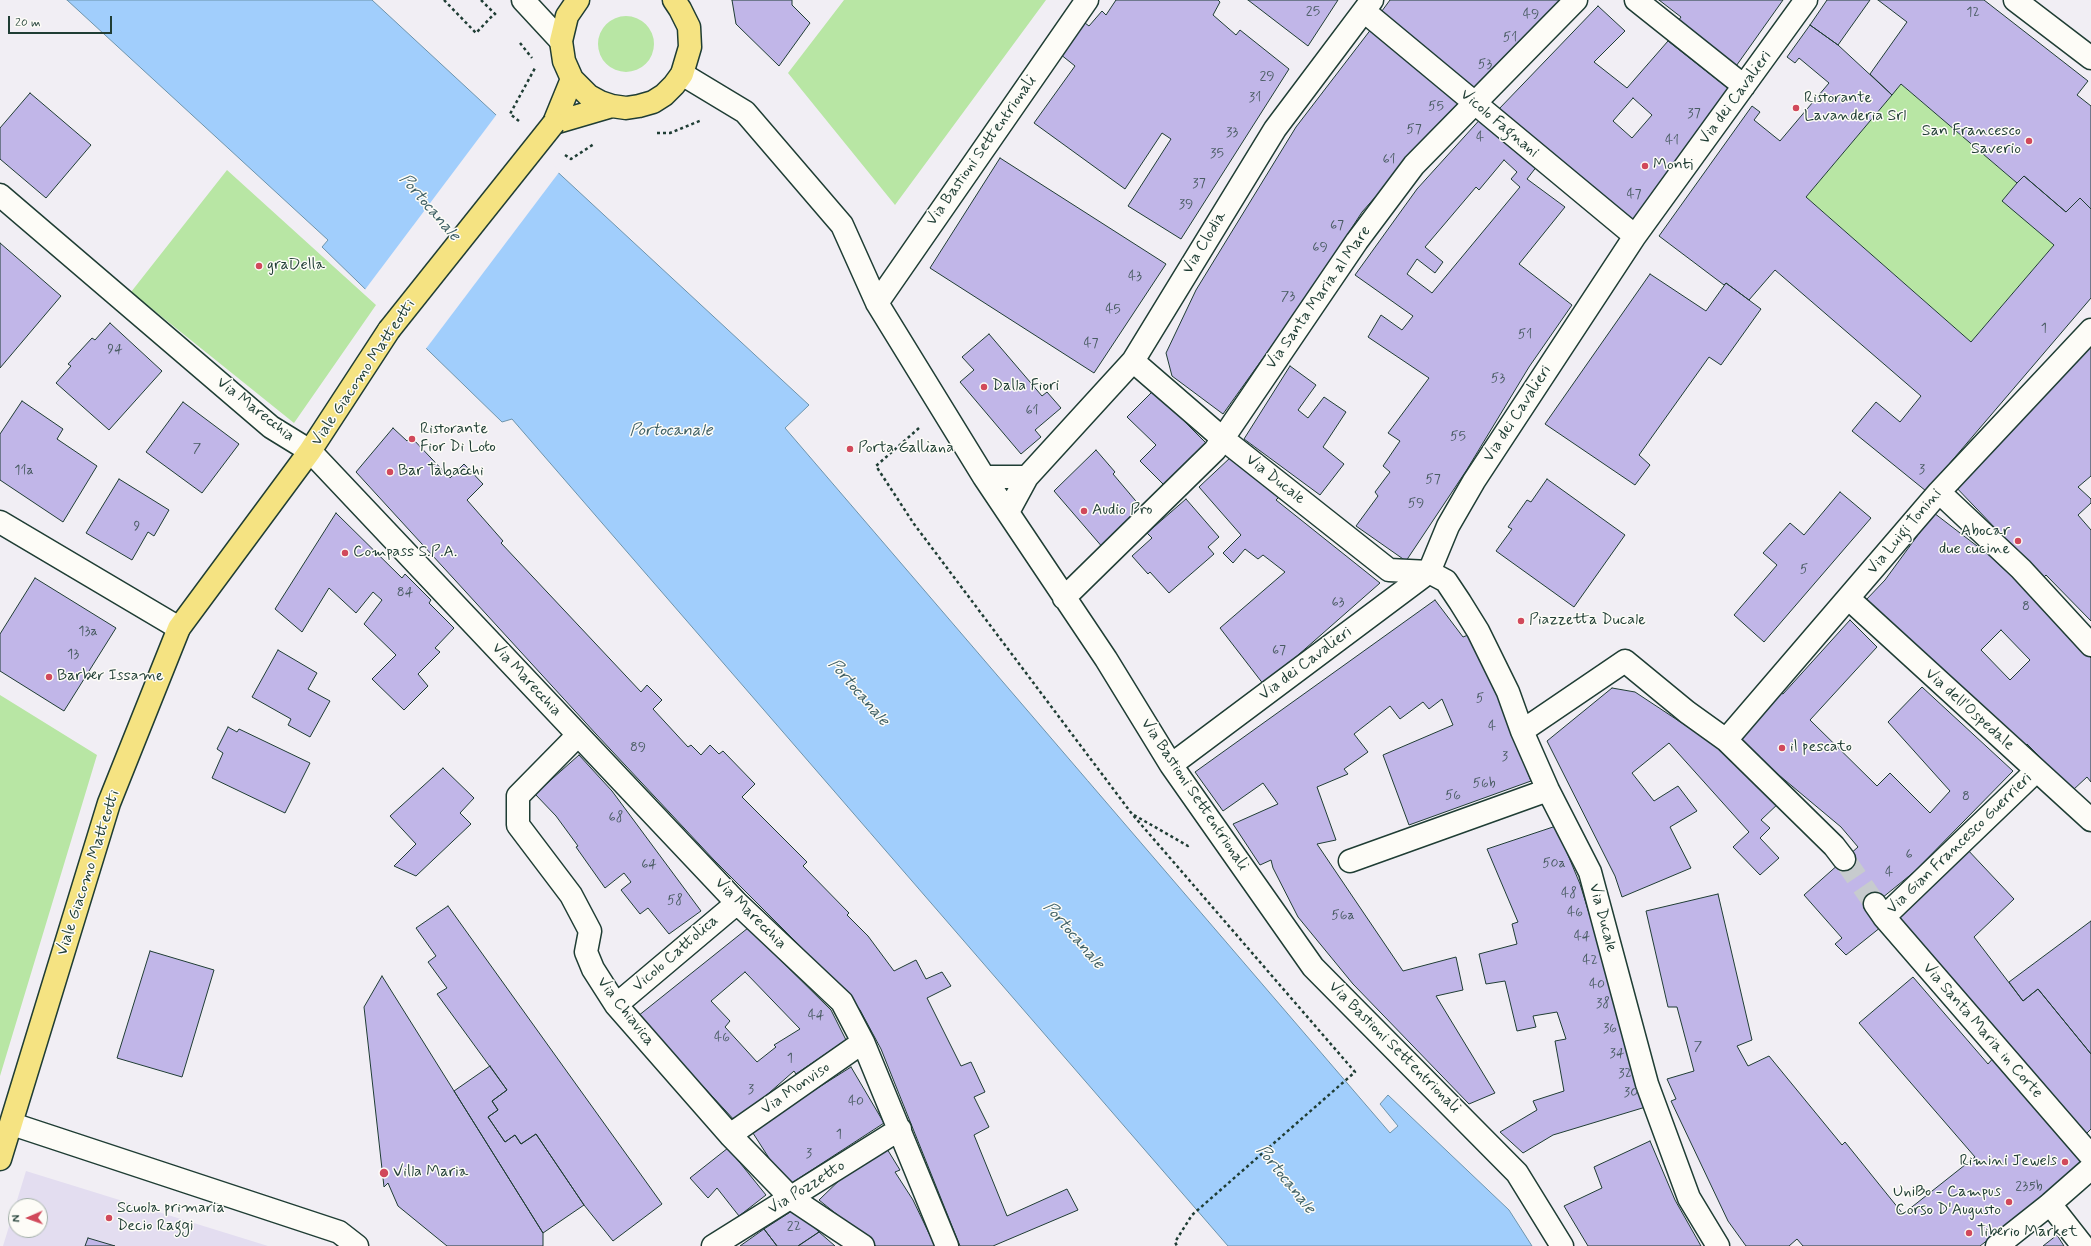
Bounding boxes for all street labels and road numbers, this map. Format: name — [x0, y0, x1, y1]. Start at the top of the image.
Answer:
street label: Via dei Cavalieri — [1696, 47, 1776, 149]
street label: Via Bastioni Settentrionali — [923, 72, 1041, 230]
street label: Vicolo Fagnani — [1456, 86, 1542, 162]
street label: Via Clodia — [1179, 208, 1231, 278]
street label: Via Santa Maria al Mare — [1262, 223, 1376, 373]
street label: Viale Giacomo Matteotti — [308, 296, 420, 450]
street label: Via dei Cavalieri — [1480, 362, 1556, 466]
street label: Via Marecchia — [212, 374, 298, 446]
street label: Via Ducale — [1241, 451, 1309, 509]
street label: Via Luigi Tonini — [1864, 485, 1946, 579]
street label: Via dei Cavalieri — [1256, 623, 1356, 705]
street label: Via Marecchia — [487, 639, 565, 721]
street label: Via dell'Ospedale — [1920, 665, 2018, 755]
street label: Via Bastioni Settentrionali — [1136, 715, 1252, 875]
street label: Via Gian Francesco Guerrieri — [1883, 769, 2037, 919]
street label: Viale Giacomo Matteotti — [53, 788, 125, 958]
street label: Via Marecchia — [710, 874, 790, 954]
street label: Via Ducale — [1584, 882, 1620, 954]
street label: Vicolo Cattolica — [629, 912, 723, 996]
street label: Via Santa Maria in Corte — [1918, 959, 2046, 1103]
street label: Via Chiavica — [592, 974, 658, 1050]
street label: Via Bastioni Settentrionali — [1324, 978, 1464, 1118]
street label: Via Monviso — [758, 1058, 834, 1120]
street label: Via Pozzetto — [765, 1157, 849, 1219]

